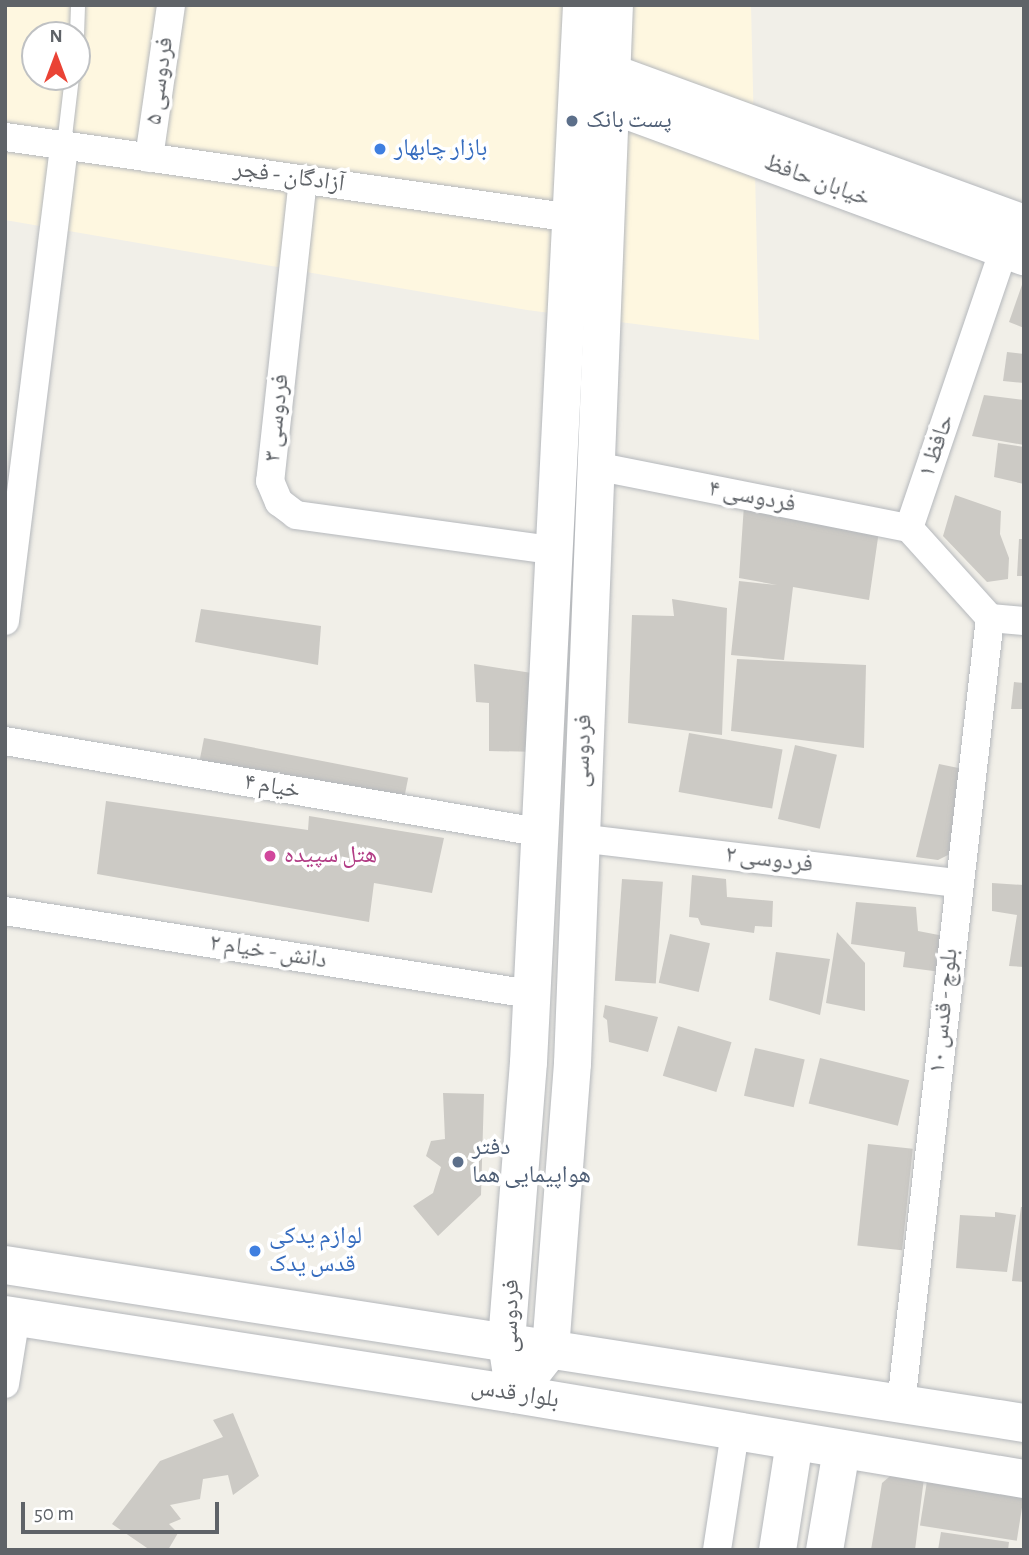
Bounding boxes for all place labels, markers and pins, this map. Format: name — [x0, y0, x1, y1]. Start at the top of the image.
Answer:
place label: پست بانک — [586, 107, 672, 135]
marker: پست بانک — [564, 113, 580, 129]
place label: بازار چابهار — [394, 135, 487, 163]
marker: بازار چابهار — [372, 141, 388, 157]
place label: هتل سپیده — [284, 842, 377, 870]
marker: هتل سپیده — [262, 848, 278, 864]
place label: دفتر هواپیمایی هما — [472, 1134, 591, 1190]
marker: دفتر هواپیمایی هما — [450, 1154, 466, 1170]
place label: لوازم یدکی قدس یدک — [269, 1223, 362, 1279]
marker: لوازم یدکی قدس یدک — [247, 1243, 263, 1259]

